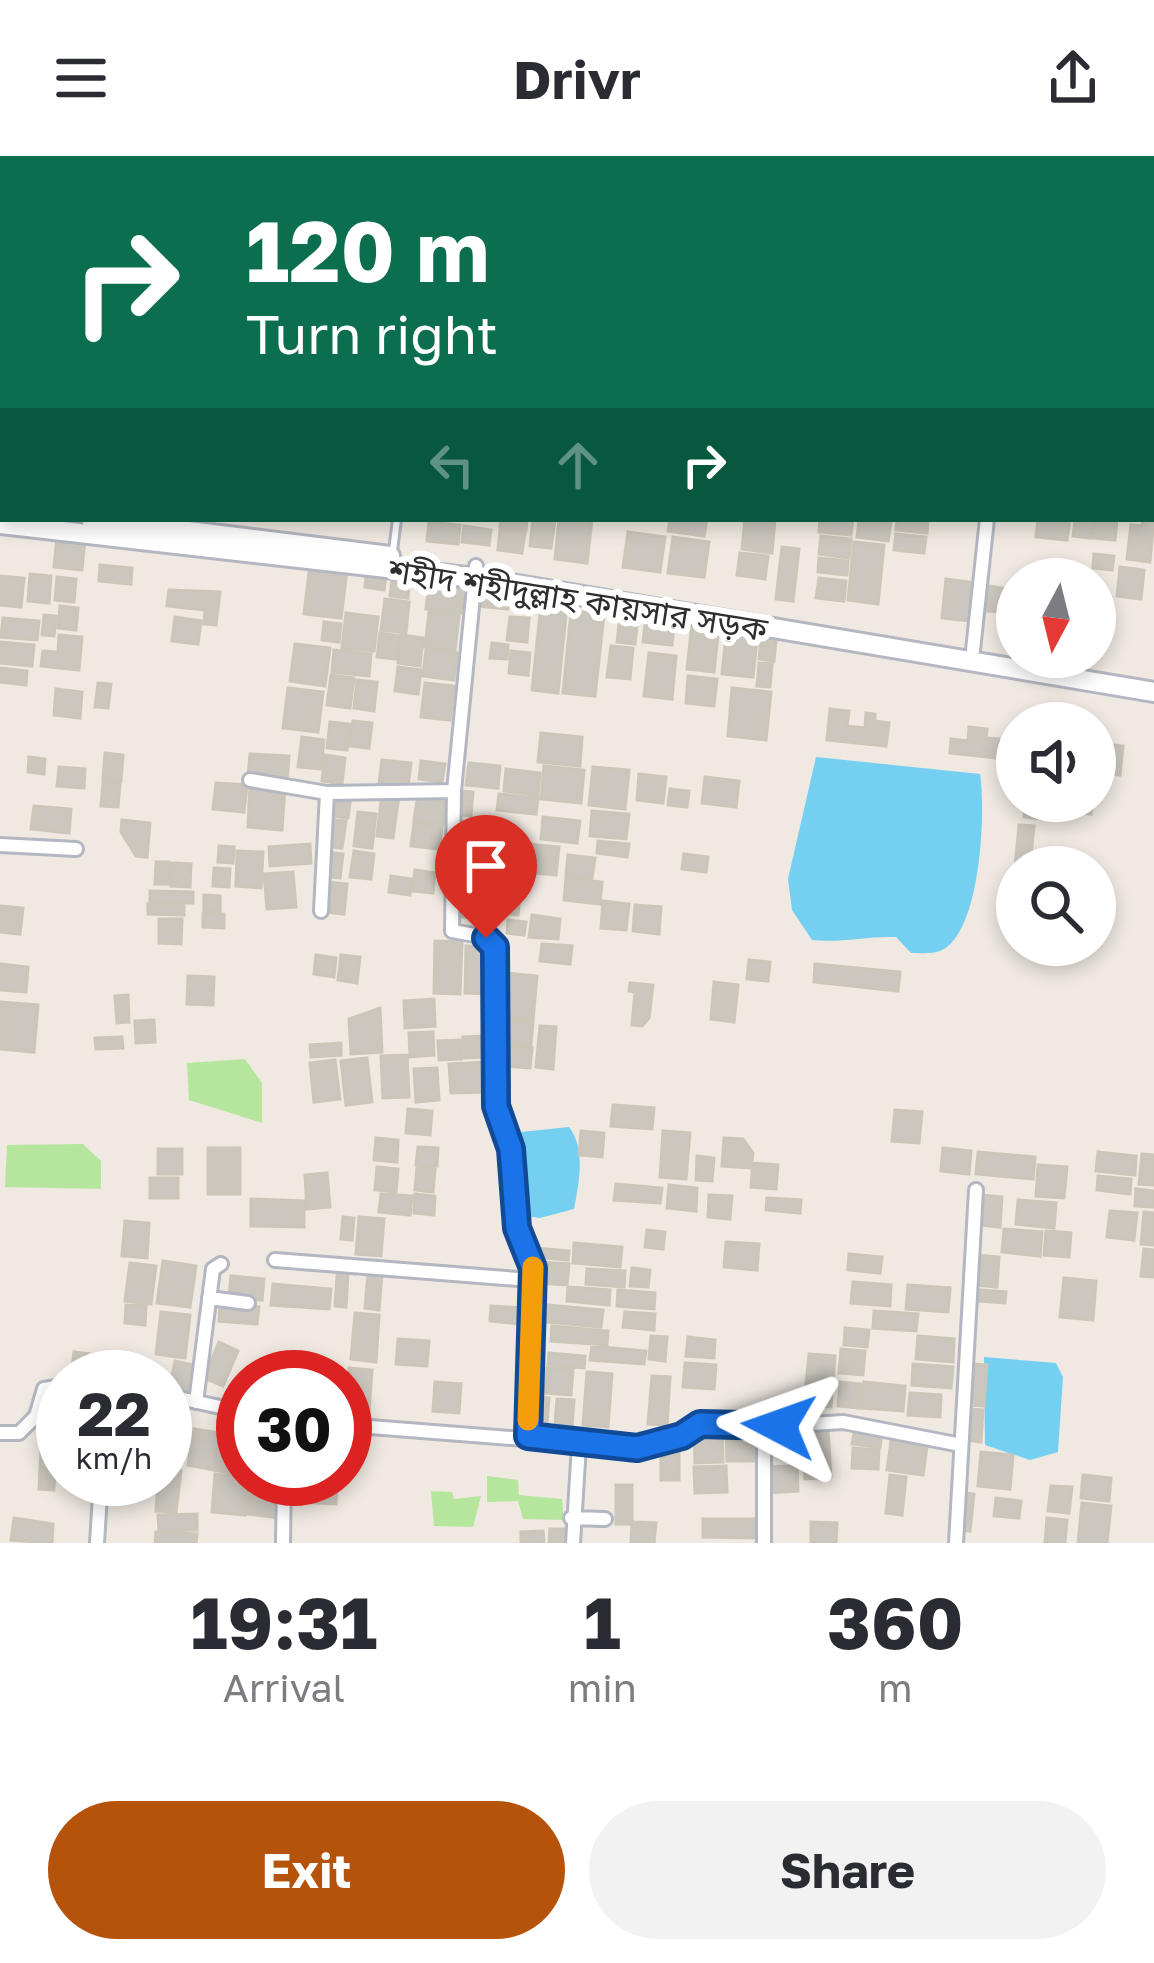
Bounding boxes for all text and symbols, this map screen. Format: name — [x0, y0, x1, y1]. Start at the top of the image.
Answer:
icon: menu — [48, 45, 114, 111]
icon: share — [1040, 45, 1106, 111]
text: Drivr — [513, 46, 641, 111]
text: 120 m — [246, 200, 490, 300]
icon: right — [48, 204, 204, 360]
text: Turn right — [246, 301, 498, 366]
icon: left — [419, 432, 485, 498]
icon: ahead — [545, 432, 611, 498]
icon: right — [671, 432, 737, 498]
street label: শহীদ শহীদুল্লাহ কায়সার সড়ক — [385, 550, 771, 648]
north arrow — [996, 558, 1116, 678]
map controls — [996, 558, 1116, 966]
button: sound — [996, 702, 1116, 822]
pin — [435, 815, 537, 938]
icon: arrive — [453, 833, 519, 899]
button: search — [996, 846, 1116, 966]
speed limit sign: 30 — [216, 1350, 372, 1506]
position arrow — [716, 1363, 842, 1489]
text: 22 — [77, 1377, 151, 1449]
text: km/h — [76, 1440, 152, 1476]
text: 19:31 — [190, 1578, 377, 1665]
text: 1 — [584, 1578, 621, 1665]
text: 360 — [827, 1578, 964, 1665]
text: Arrival — [223, 1664, 345, 1711]
text: min — [568, 1664, 637, 1711]
text: m — [878, 1664, 913, 1711]
button: Exit — [48, 1801, 565, 1939]
button: Share — [589, 1801, 1106, 1939]

